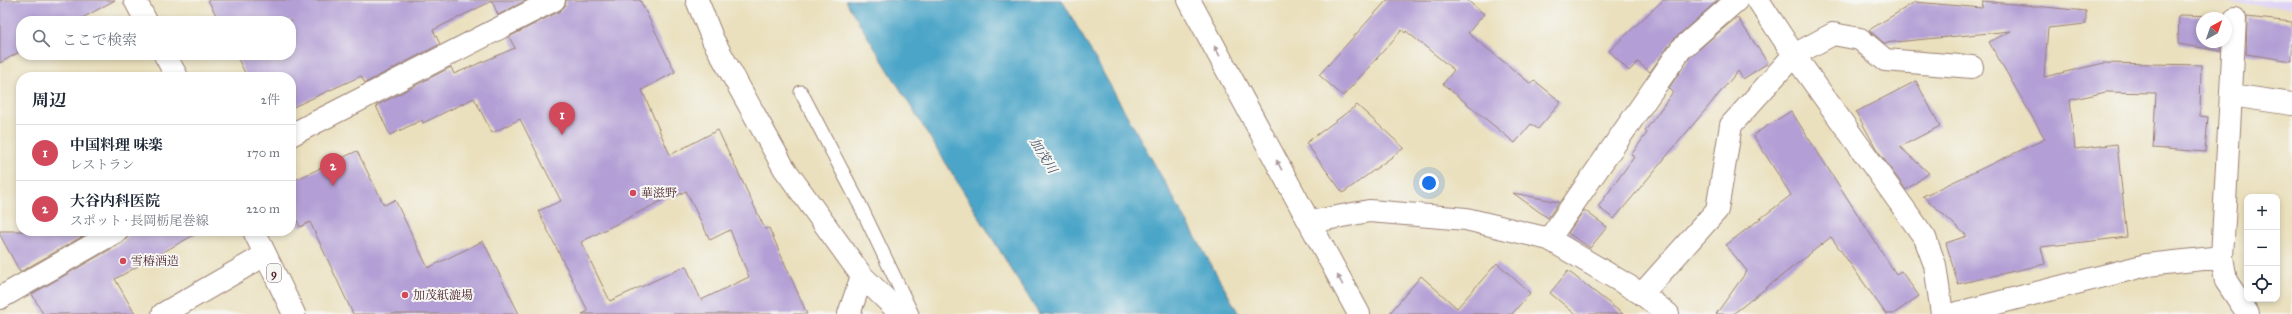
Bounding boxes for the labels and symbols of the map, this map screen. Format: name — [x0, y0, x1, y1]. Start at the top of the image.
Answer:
north arrow — [2196, 12, 2232, 48]
one-way arrow — [1213, 45, 1220, 57]
pin: 1 — [549, 102, 575, 135]
water label: 加茂川 — [1026, 135, 1061, 178]
pin: 2 — [320, 153, 346, 186]
one-way arrow — [1275, 159, 1282, 171]
your location — [1419, 173, 1439, 193]
place label: 華滋野 — [641, 186, 677, 200]
marker: 華滋野 — [628, 188, 638, 198]
place label: 雪椿酒造 — [131, 254, 179, 268]
marker: 雪椿酒造 — [118, 256, 128, 266]
road number: 9 — [267, 264, 281, 282]
one-way arrow — [1337, 274, 1344, 285]
place label: 加茂紙漉場 — [413, 288, 473, 302]
marker: 加茂紙漉場 — [400, 290, 410, 300]

